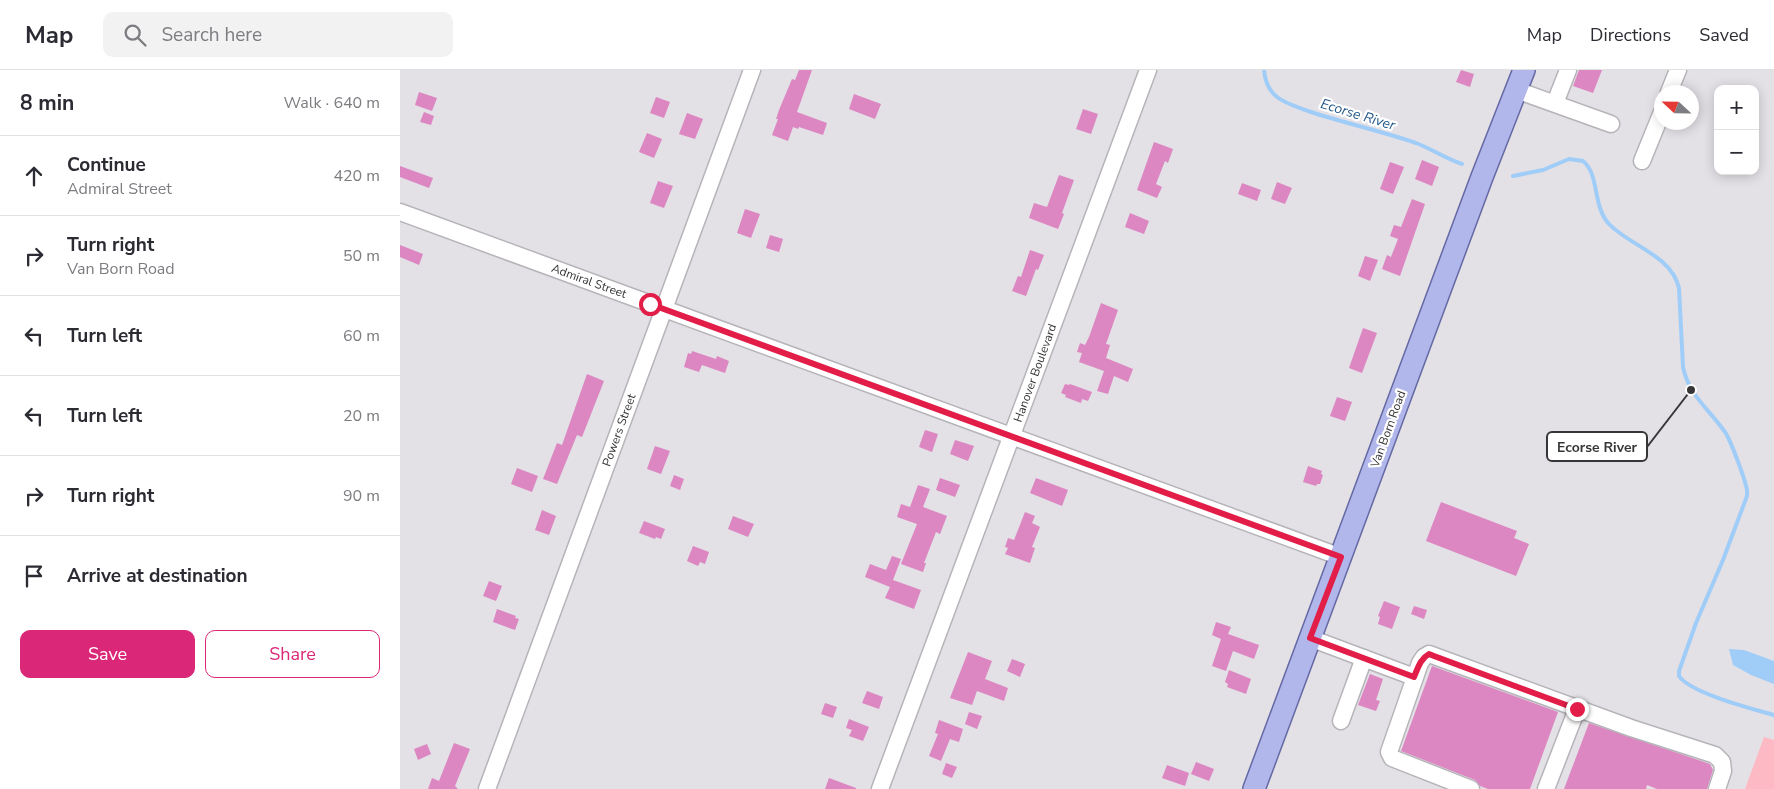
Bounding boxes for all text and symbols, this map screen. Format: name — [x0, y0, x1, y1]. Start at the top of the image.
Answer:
search box — [103, 12, 453, 57]
text: Map — [25, 19, 73, 51]
icon: search — [121, 21, 149, 49]
text: Search here — [161, 22, 262, 48]
text: Map — [1527, 23, 1562, 47]
text: Directions — [1590, 23, 1671, 47]
text: Saved — [1699, 23, 1749, 47]
north arrow — [1654, 85, 1699, 130]
map controls — [1714, 85, 1759, 175]
button: + — [1714, 85, 1759, 130]
text: 8 min — [20, 89, 74, 117]
text: Walk · 640 m — [284, 92, 380, 114]
water label: Ecorse River — [1318, 94, 1398, 135]
button: − — [1714, 130, 1759, 175]
text: Continue — [67, 152, 146, 178]
icon: ahead — [20, 162, 48, 190]
text: 420 m — [333, 165, 380, 187]
text: Admiral Street — [67, 178, 172, 200]
text: Turn right — [67, 232, 154, 258]
icon: right — [20, 242, 48, 270]
text: 50 m — [343, 245, 380, 267]
text: Van Born Road — [67, 258, 175, 280]
street label: Admiral Street — [549, 260, 629, 302]
route start — [639, 293, 662, 316]
icon: left — [20, 322, 48, 350]
street label: Hanover Boulevard — [1010, 322, 1060, 424]
text: Turn left — [67, 323, 142, 349]
text: 60 m — [343, 325, 380, 347]
street label: Van Born Road — [1366, 388, 1409, 471]
street label: Powers Street — [598, 391, 640, 469]
icon: left — [20, 402, 48, 430]
text: Turn left — [67, 403, 142, 429]
text: 20 m — [343, 405, 380, 427]
callout: Ecorse River — [1547, 432, 1647, 461]
text: Ecorse River — [1557, 438, 1637, 457]
icon: right — [20, 482, 48, 510]
text: Turn right — [67, 483, 154, 509]
text: 90 m — [343, 485, 380, 507]
icon: arrive — [20, 562, 48, 590]
text: Arrive at destination — [67, 563, 248, 589]
button: Save — [20, 630, 195, 678]
button: Share — [205, 630, 380, 678]
route end — [1566, 698, 1589, 721]

